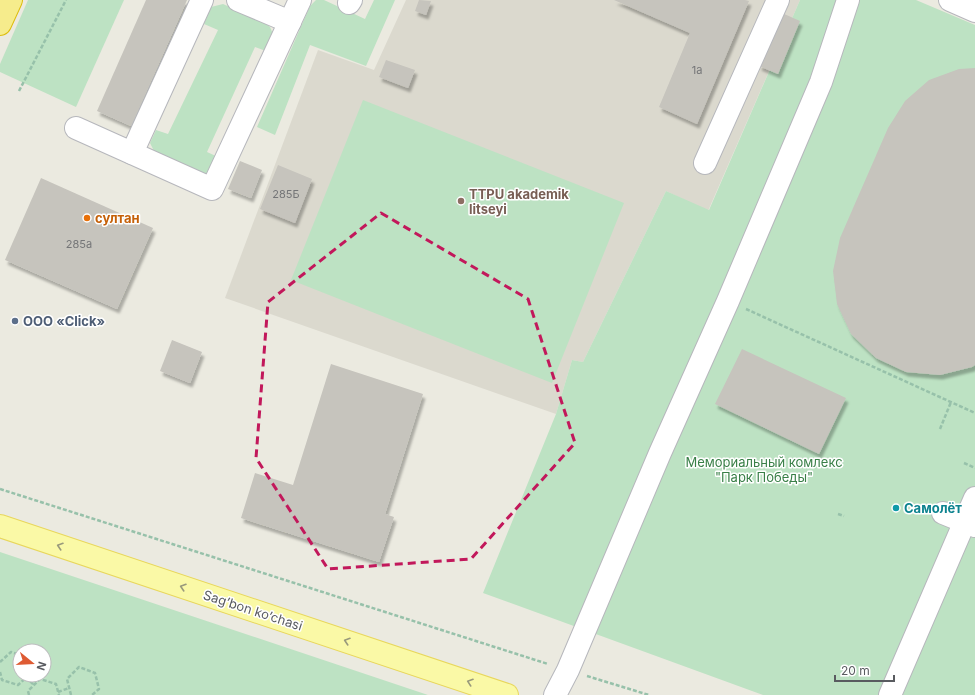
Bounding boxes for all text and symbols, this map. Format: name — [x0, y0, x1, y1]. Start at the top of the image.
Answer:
house number: 1a — [692, 63, 702, 77]
place label: TTPU akademik litseyi — [469, 186, 569, 217]
house number: 285Б — [272, 187, 300, 201]
marker: TTPU akademik litseyi — [456, 196, 466, 206]
place label: султан — [95, 210, 140, 226]
marker: султан — [82, 213, 92, 223]
house number: 285a — [66, 237, 92, 251]
place label: OOO «Click» — [23, 313, 106, 329]
marker: OOO «Click» — [10, 316, 20, 326]
park label: Мемориальный комлекс "Парк Победы" — [685, 454, 843, 485]
place label: Самолёт — [904, 500, 962, 516]
marker: Самолёт — [891, 503, 901, 513]
one-way arrow — [57, 542, 64, 551]
one-way arrow — [180, 583, 187, 592]
street label: Sag’bon ko’chasi — [201, 586, 305, 634]
one-way arrow — [343, 637, 350, 646]
north arrow — [12, 643, 52, 683]
scale bar — [835, 657, 894, 683]
text: N — [34, 660, 49, 672]
text: 20 m — [841, 663, 870, 678]
one-way arrow — [467, 679, 474, 687]

